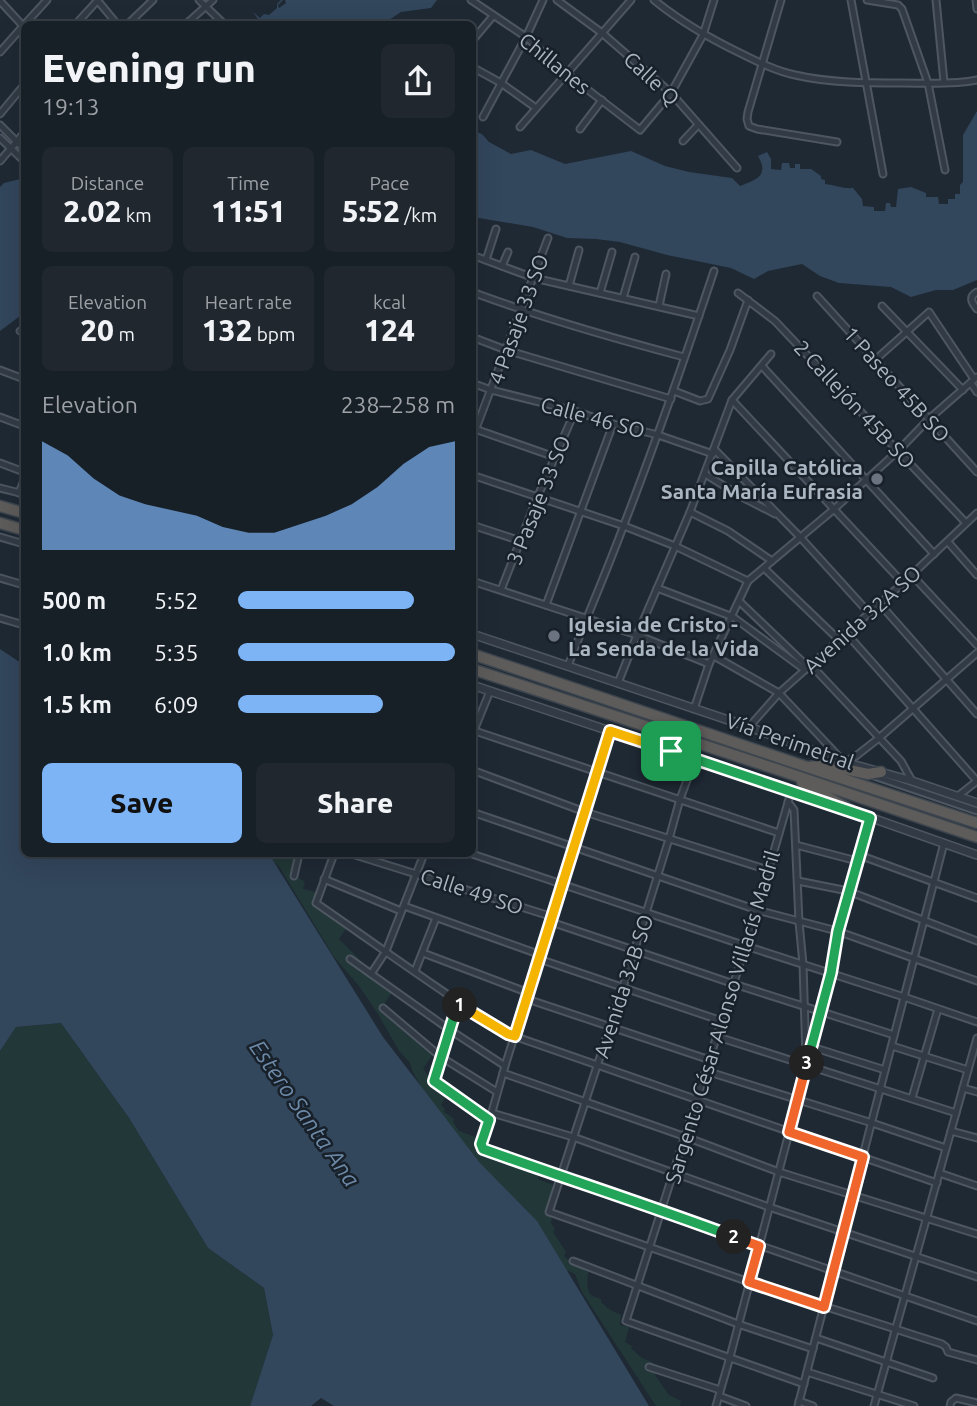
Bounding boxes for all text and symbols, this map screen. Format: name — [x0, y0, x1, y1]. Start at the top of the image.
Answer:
street label: Chillanes — [515, 27, 595, 99]
button: share — [381, 44, 455, 118]
street label: Calle Q — [619, 46, 685, 110]
text: Evening run — [42, 47, 256, 89]
text: 19:13 — [42, 94, 100, 119]
text: Distance — [71, 172, 144, 194]
text: Time — [227, 172, 270, 194]
text: Pace — [369, 172, 410, 194]
text: 2.02 — [63, 194, 121, 228]
text: 11:51 — [211, 194, 286, 228]
text: 5:52 — [342, 194, 400, 228]
text: km — [121, 204, 152, 226]
text: /km — [400, 204, 437, 226]
street label: 4 Pasaje 33 SO — [483, 251, 553, 387]
text: Elevation — [68, 291, 147, 313]
text: Heart rate — [205, 291, 292, 313]
text: kcal — [373, 291, 406, 313]
text: 20 — [80, 313, 114, 347]
text: 132 — [202, 313, 252, 347]
text: 124 — [364, 313, 415, 347]
street label: 1 Paseo 45B SO — [839, 321, 955, 447]
text: m — [114, 323, 135, 345]
text: bpm — [252, 323, 295, 345]
street label: 2 Callejón 45B SO — [790, 335, 920, 473]
text: Elevation — [42, 392, 138, 417]
text: 238–258 m — [341, 392, 455, 417]
street label: Calle 46 SO — [538, 392, 648, 442]
street label: 3 Pasaje 33 SO — [501, 432, 575, 568]
place label: Capilla Católica Santa María Eufrasia — [661, 455, 863, 503]
marker: Capilla Católica Santa María Eufrasia — [869, 471, 885, 487]
street label: Avenida 32A SO — [798, 560, 926, 678]
text: 500 m — [42, 588, 106, 613]
text: 5:52 — [154, 588, 199, 613]
place label: Iglesia de Cristo - La Senda de la Vida — [568, 612, 759, 660]
marker: Iglesia de Cristo - La Senda de la Vida — [546, 628, 562, 644]
text: 1.0 km — [42, 640, 112, 665]
text: 5:35 — [154, 640, 199, 665]
text: 1.5 km — [42, 692, 112, 717]
text: 6:09 — [154, 692, 199, 717]
street label: Vía Perimetral — [723, 708, 857, 774]
pin — [641, 721, 701, 781]
icon: arrive — [652, 732, 690, 770]
button: Save — [42, 763, 242, 843]
button: Share — [256, 763, 455, 843]
street label: Sargento César Alonso Villacís Madril — [660, 848, 784, 1186]
street label: Calle 49 SO — [417, 863, 527, 919]
street label: Avenida 32B SO — [589, 911, 657, 1061]
pin: 1 — [442, 988, 477, 1023]
text: 1 — [454, 993, 465, 1015]
water label: Estero Santa Ana — [245, 1035, 365, 1191]
pin: 3 — [790, 1046, 824, 1080]
text: 3 — [801, 1051, 812, 1073]
pin: 2 — [716, 1220, 752, 1254]
text: 2 — [728, 1225, 739, 1247]

